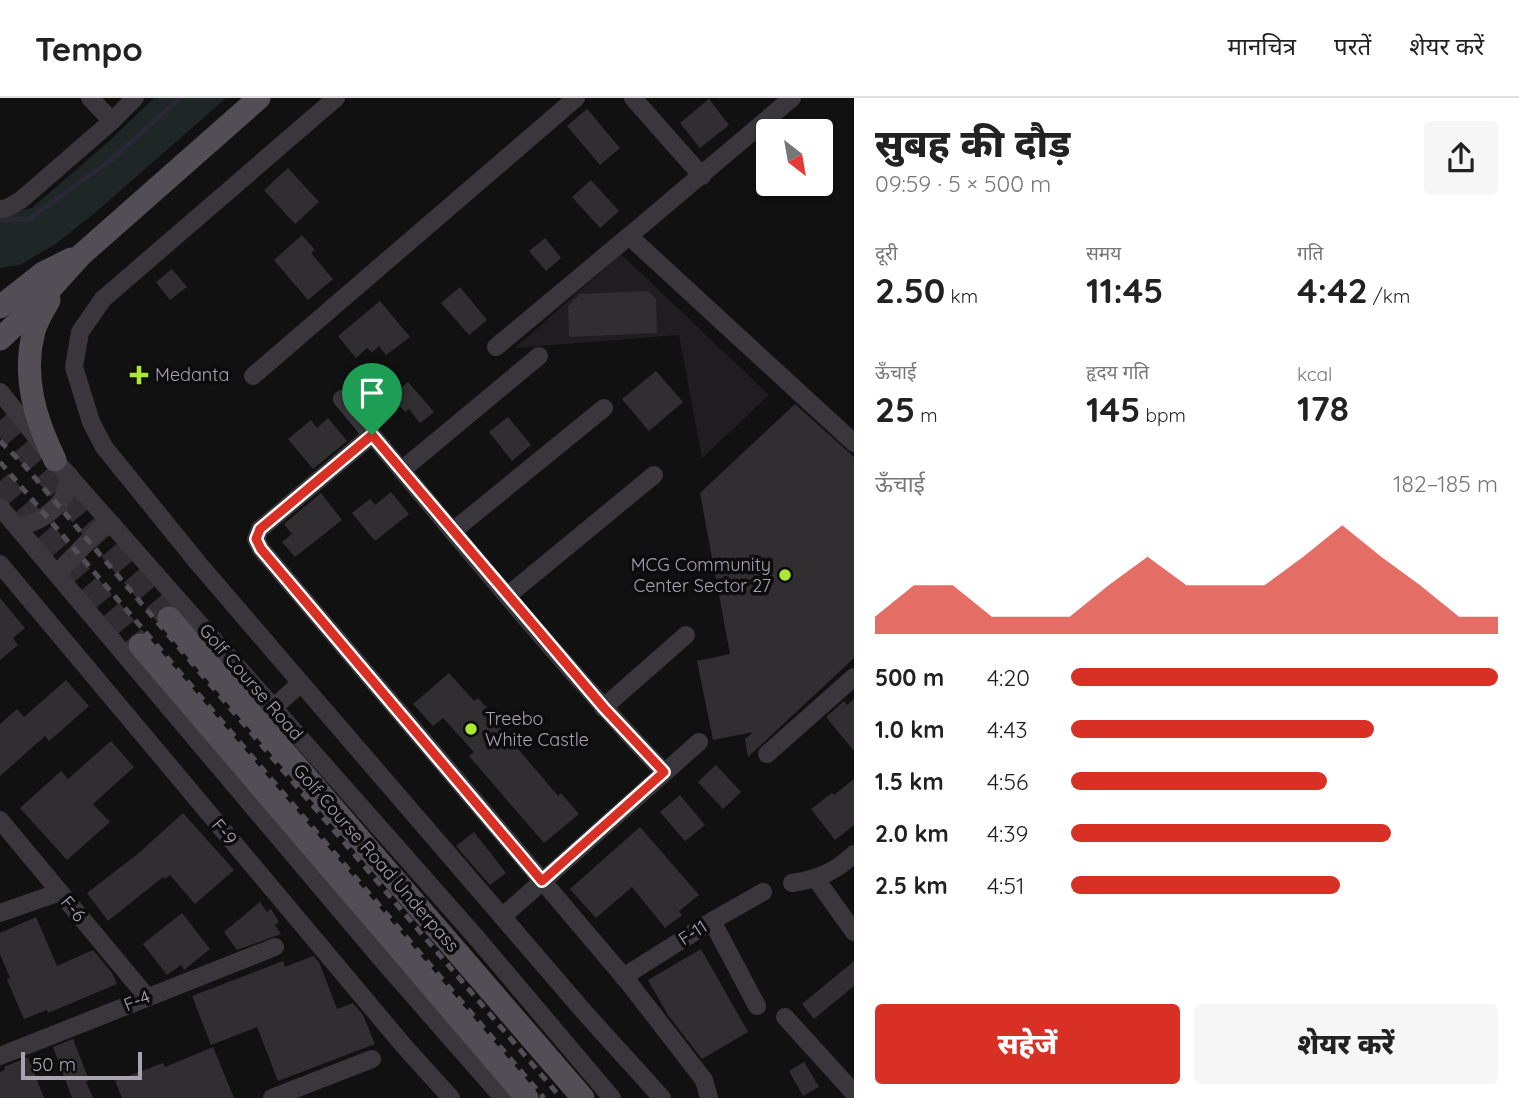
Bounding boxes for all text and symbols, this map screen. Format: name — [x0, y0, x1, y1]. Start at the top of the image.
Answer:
text: Tempo — [35, 28, 143, 69]
text: मानचित्र — [1227, 31, 1296, 61]
text: परतें — [1334, 31, 1371, 61]
text: शेयर करें — [1409, 31, 1484, 61]
north arrow — [756, 119, 833, 196]
map controls — [756, 119, 833, 196]
text: सुबह की दौड़ — [875, 119, 1070, 167]
button: share — [1424, 121, 1498, 195]
text: 09:59 · 5 × 500 m — [875, 169, 1051, 198]
text: दूरी — [875, 241, 898, 265]
text: समय — [1086, 241, 1121, 265]
text: गति — [1297, 241, 1323, 265]
text: 2.50 — [875, 268, 945, 312]
text: 11:45 — [1086, 268, 1164, 312]
text: 4:42 — [1297, 268, 1368, 312]
text: km — [945, 284, 978, 308]
text: /km — [1368, 284, 1410, 308]
text: ऊँचाई — [875, 360, 916, 384]
text: हृदय गति — [1086, 360, 1149, 384]
text: kcal — [1297, 362, 1332, 386]
place label: Medanta — [155, 363, 229, 386]
pin — [342, 363, 402, 435]
marker: Medanta — [129, 365, 149, 385]
icon: arrive — [353, 374, 391, 412]
text: 178 — [1297, 386, 1349, 430]
text: 25 — [875, 387, 915, 431]
text: 145 — [1086, 387, 1140, 431]
text: m — [915, 403, 938, 427]
text: bpm — [1140, 403, 1186, 427]
text: ऊँचाई — [875, 469, 925, 498]
text: 182–185 m — [1393, 469, 1498, 498]
place label: MCG Community Center Sector 27 — [631, 553, 771, 597]
marker: MCG Community Center Sector 27 — [777, 567, 793, 583]
street label: Golf Course Road — [195, 619, 308, 745]
text: 500 m — [875, 663, 944, 692]
text: 4:20 — [987, 663, 1030, 692]
place label: Treebo White Castle — [485, 707, 589, 751]
text: 1.0 km — [875, 715, 945, 744]
text: 4:43 — [987, 715, 1028, 744]
marker: Treebo White Castle — [463, 721, 479, 737]
street label: Golf Course Road Underpass — [288, 759, 464, 956]
text: 1.5 km — [875, 767, 944, 796]
text: 4:56 — [987, 767, 1028, 796]
street label: F-9 — [207, 814, 242, 850]
text: 2.0 km — [875, 819, 949, 848]
text: 4:39 — [987, 819, 1028, 848]
text: 2.5 km — [875, 871, 948, 900]
text: 4:51 — [987, 871, 1024, 900]
street label: F-6 — [56, 891, 91, 927]
street label: F-11 — [674, 915, 711, 950]
street label: F-4 — [120, 985, 154, 1016]
button: सहेजें — [875, 1004, 1180, 1084]
button: शेयर करें — [1194, 1004, 1498, 1084]
scale bar — [21, 1049, 142, 1081]
text: 50 m — [32, 1052, 76, 1076]

